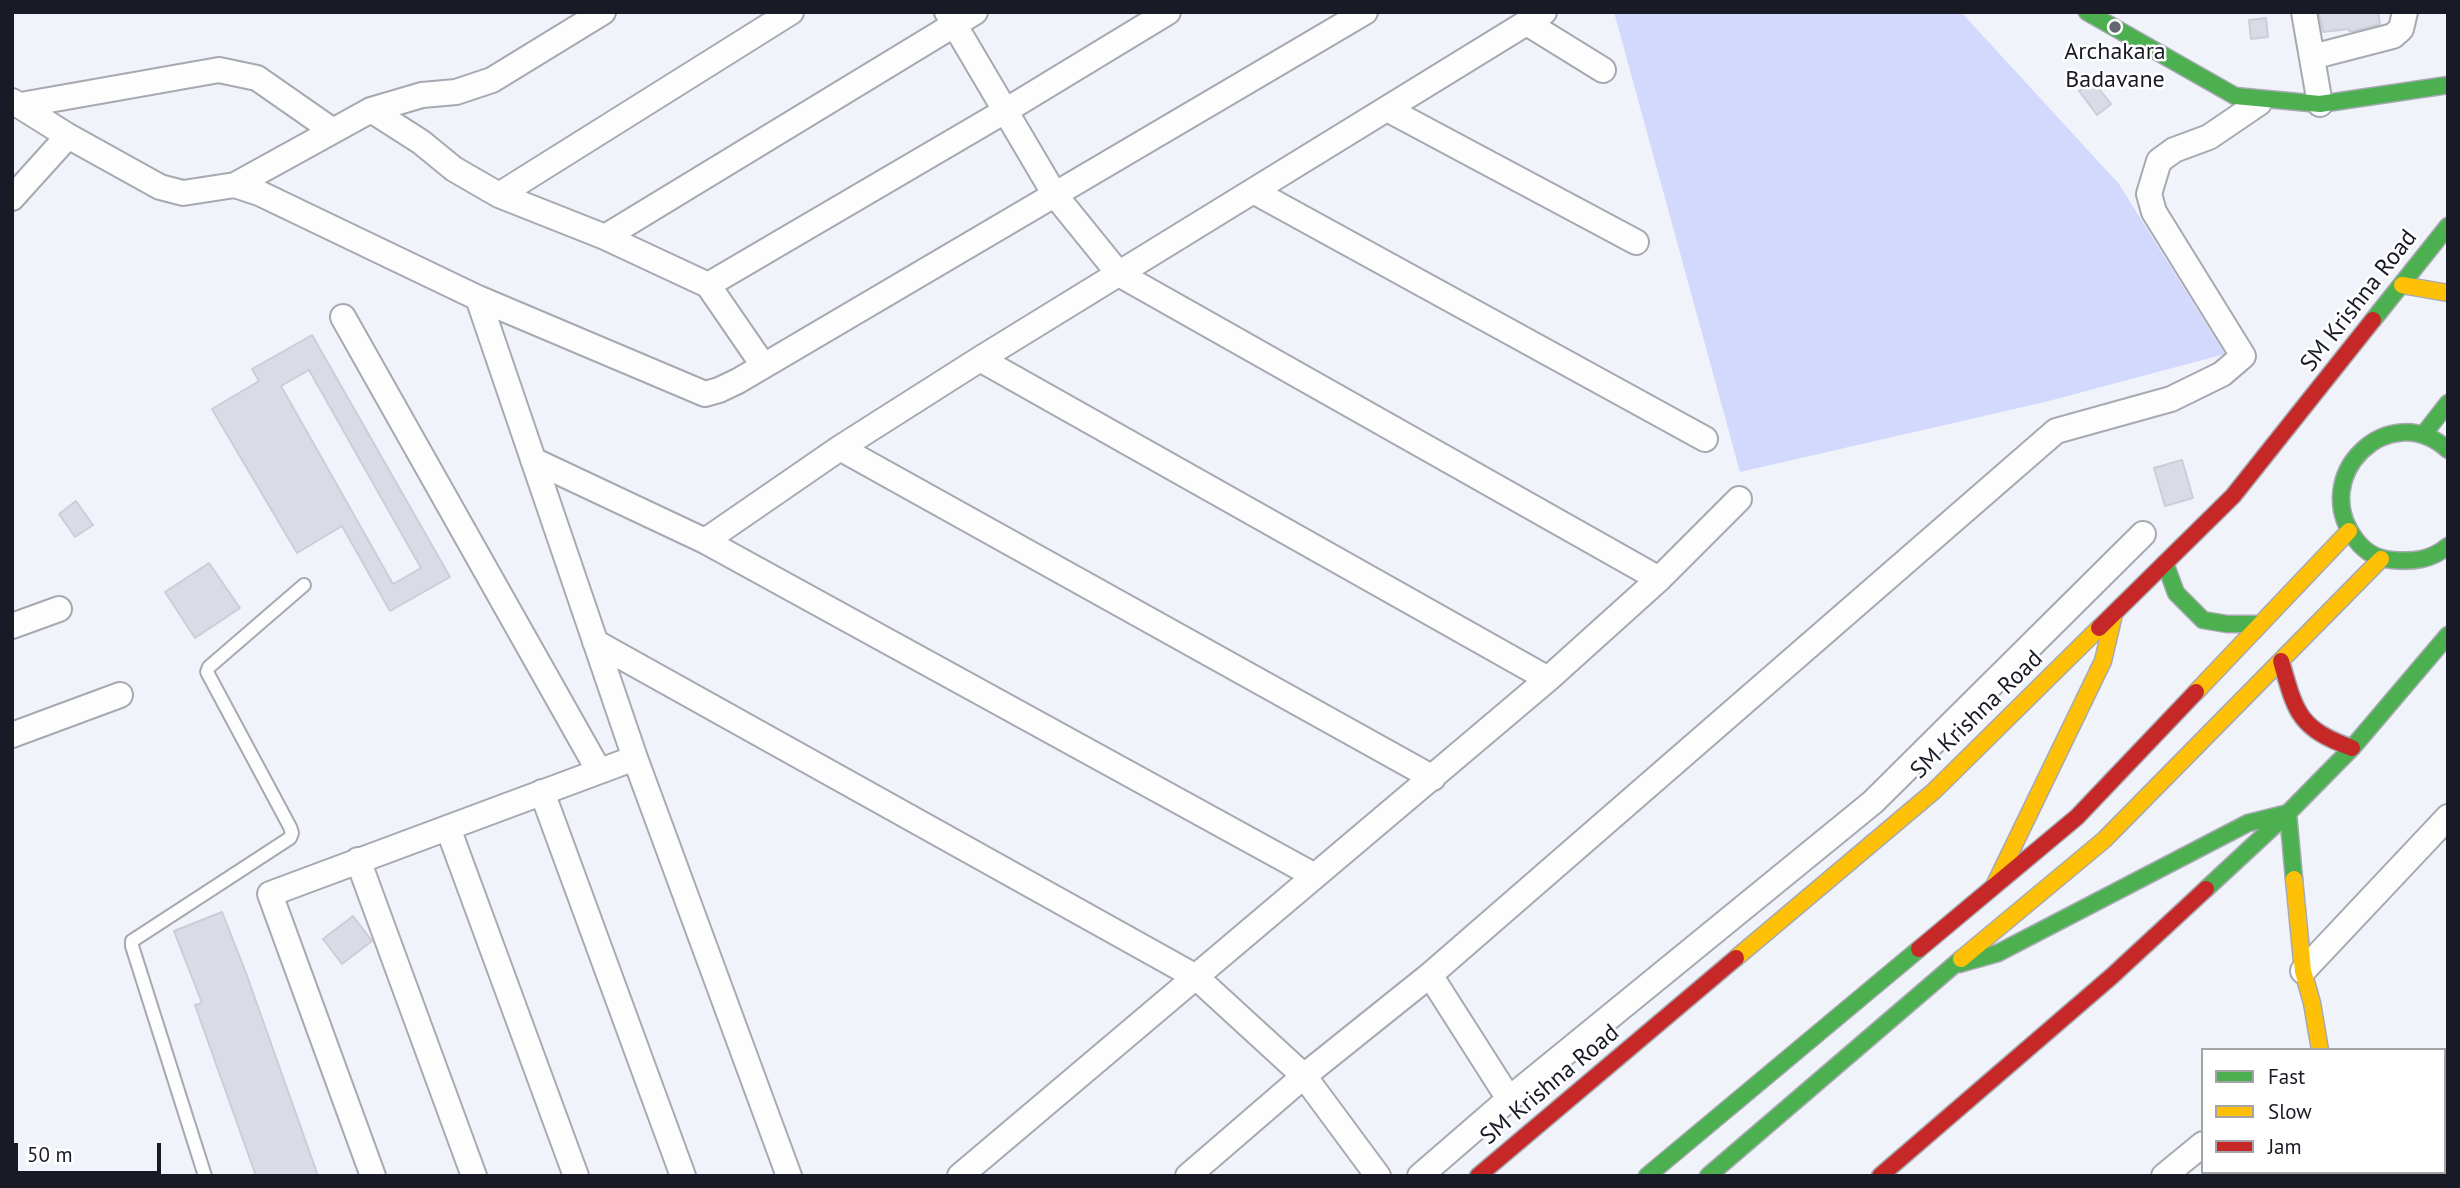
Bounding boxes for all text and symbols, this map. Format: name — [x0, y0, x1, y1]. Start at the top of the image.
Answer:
marker: Archakara Badavane — [2107, 19, 2123, 35]
place label: Archakara Badavane — [2064, 38, 2166, 94]
street label: SM Krishna Road — [2295, 224, 2423, 378]
street label: SM Krishna Road — [1905, 645, 2049, 785]
street label: SM Krishna Road — [1475, 1019, 1625, 1151]
legend — [2201, 1048, 2446, 1174]
text: Fast — [2268, 1063, 2305, 1090]
text: Slow — [2268, 1098, 2312, 1125]
scale bar — [18, 1128, 164, 1172]
text: Jam — [2268, 1133, 2302, 1160]
text: 50 m — [27, 1141, 73, 1168]

